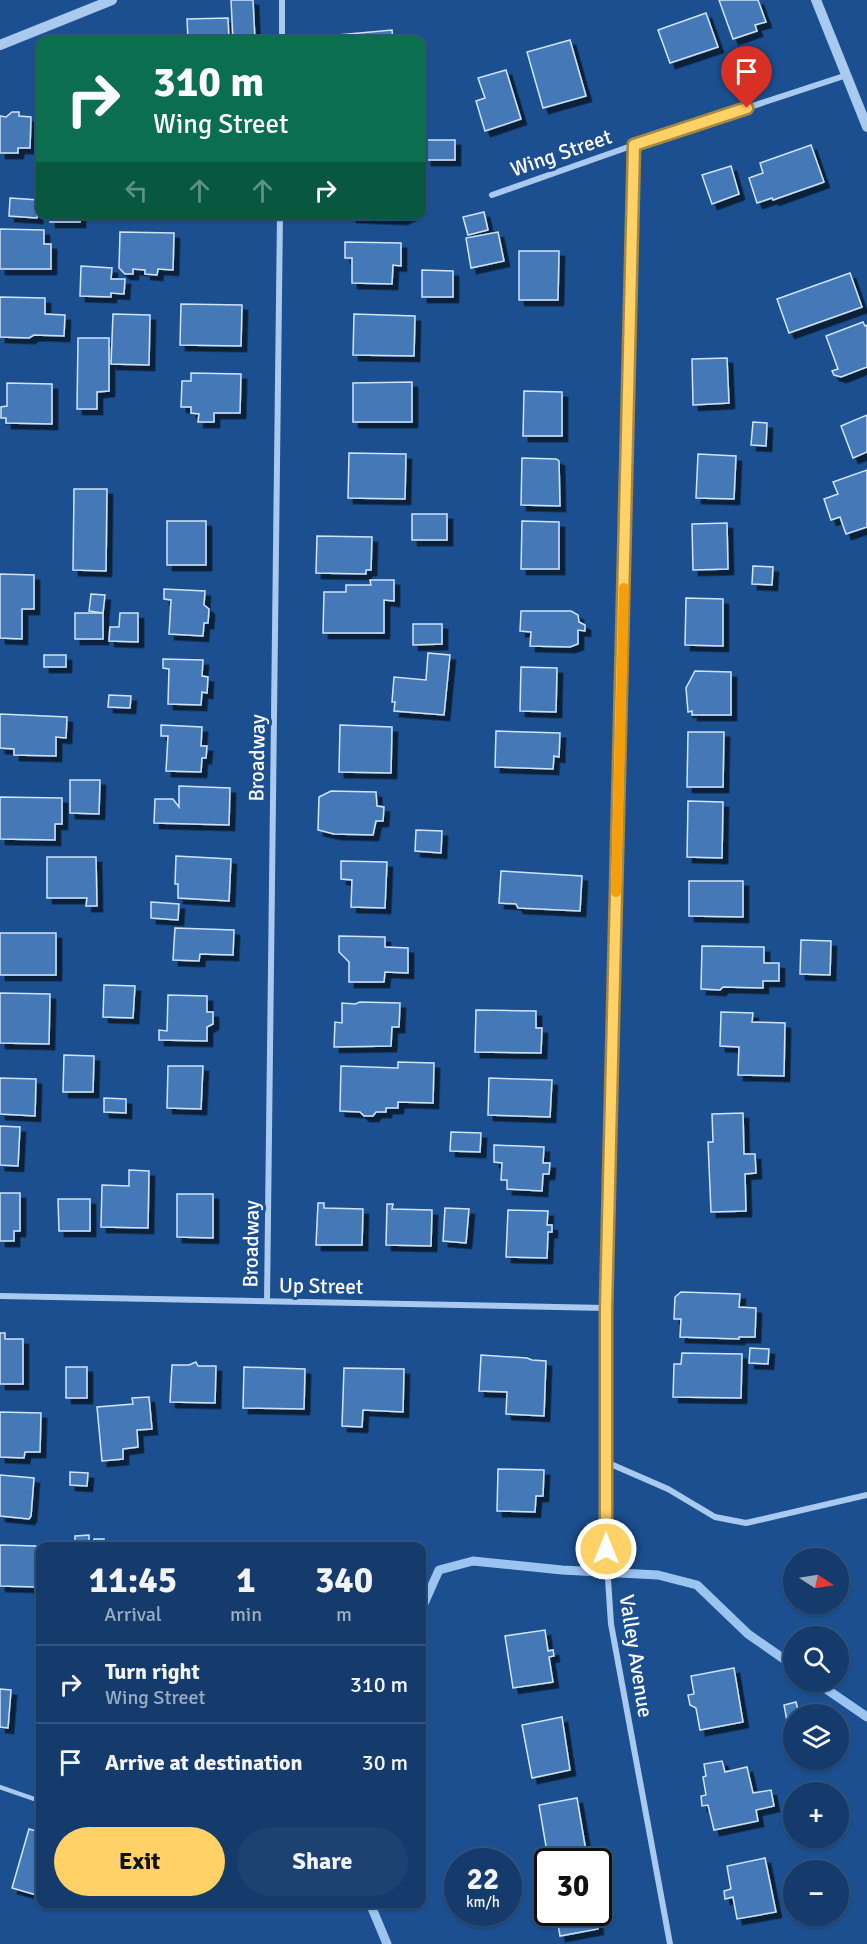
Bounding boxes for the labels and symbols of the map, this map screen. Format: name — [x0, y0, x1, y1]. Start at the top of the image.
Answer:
pin — [721, 46, 772, 108]
street label: Wing Street — [507, 124, 615, 182]
street label: Broadway — [243, 714, 271, 802]
street label: Broadway — [237, 1200, 265, 1288]
street label: Up Street — [279, 1272, 363, 1300]
position arrow — [574, 1517, 638, 1581]
north arrow — [783, 1548, 849, 1614]
street label: Valley Avenue — [613, 1593, 659, 1719]
speed limit sign: 30 — [534, 1848, 612, 1926]

